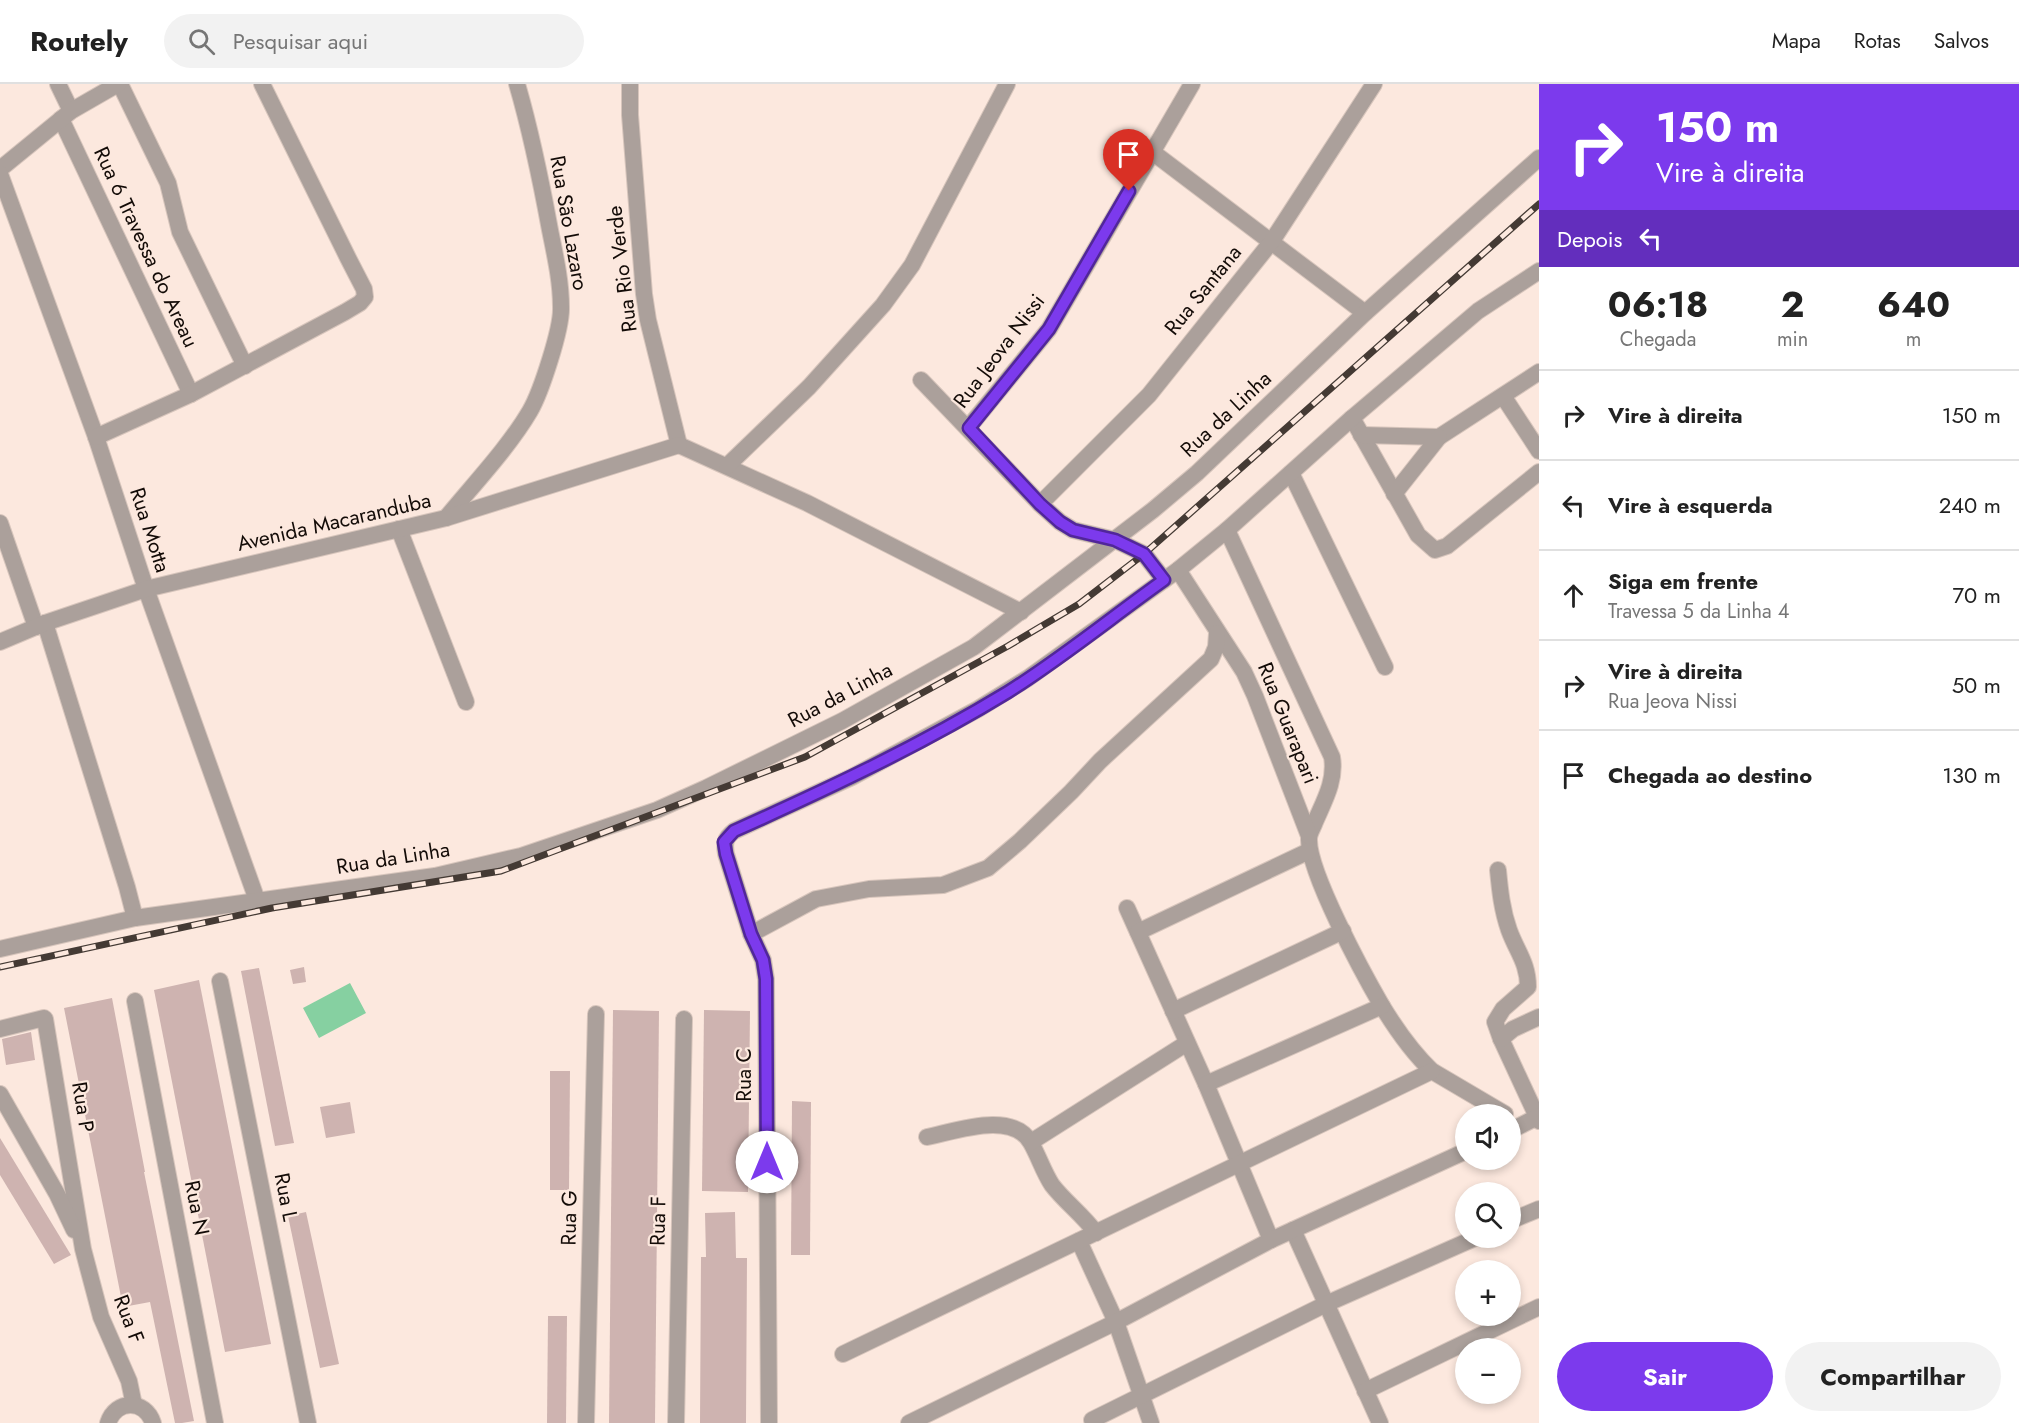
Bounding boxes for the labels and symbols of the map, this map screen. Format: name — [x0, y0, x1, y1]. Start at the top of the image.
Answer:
pin — [1103, 129, 1154, 191]
street label: Rua 6 Travessa do Areau — [86, 142, 206, 352]
street label: Rua São Lazaro — [542, 153, 596, 293]
street label: Rua Rio Verde — [599, 204, 645, 334]
street label: Rua Santana — [1157, 239, 1249, 341]
street label: Rua Jeova Nissi — [946, 288, 1052, 414]
street label: Rua da Linha — [1174, 364, 1278, 464]
street label: Rua Motta — [122, 484, 178, 576]
street label: Avenida Macaranduba — [234, 485, 434, 559]
street label: Rua da Linha — [782, 655, 898, 735]
street label: Rua Guarapari — [1250, 658, 1326, 788]
street label: Rua da Linha — [334, 834, 452, 882]
street label: Rua C — [729, 1048, 759, 1102]
street label: Rua P — [64, 1080, 102, 1134]
position arrow — [735, 1130, 799, 1194]
street label: Rua L — [267, 1170, 305, 1224]
street label: Rua N — [177, 1178, 217, 1238]
street label: Rua G — [554, 1190, 584, 1246]
street label: Rua F — [643, 1196, 673, 1246]
street label: Rua F — [106, 1290, 152, 1348]

